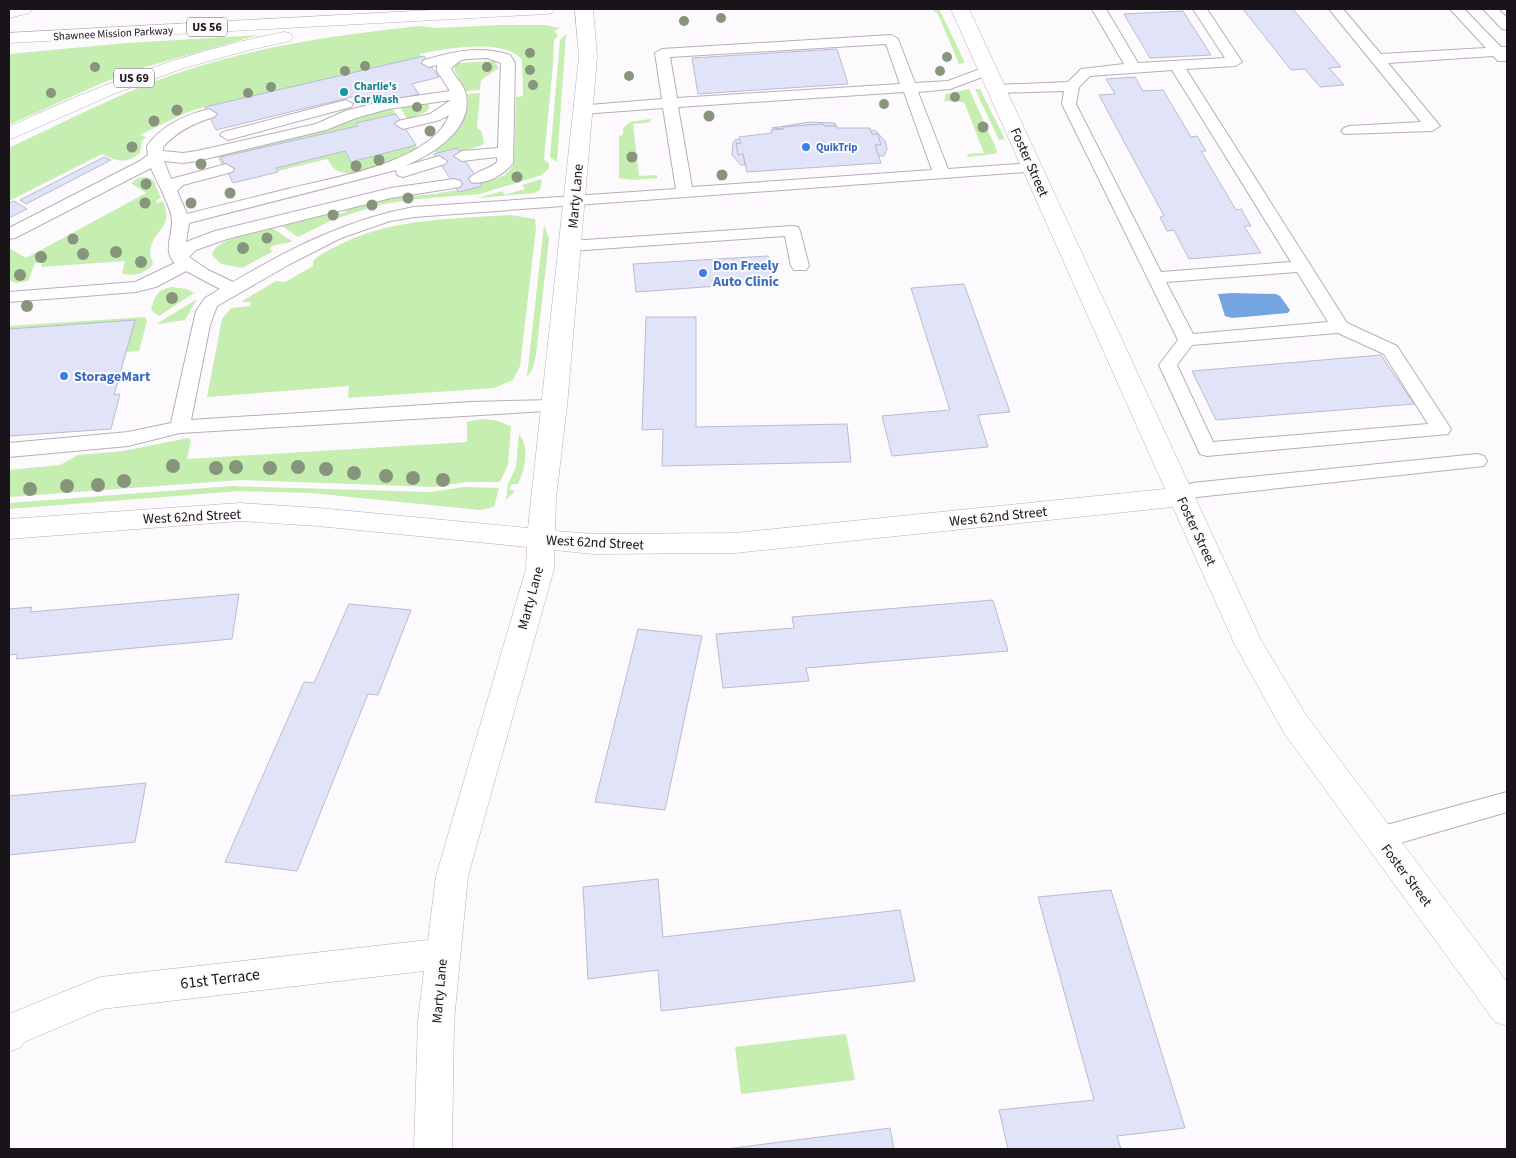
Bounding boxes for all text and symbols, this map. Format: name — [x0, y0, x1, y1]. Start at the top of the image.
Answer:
road number: US 56 — [187, 18, 227, 36]
street label: Shawnee Mission Parkway — [53, 23, 173, 44]
road number: US 69 — [114, 68, 154, 88]
place label: Charlie's Car Wash — [354, 79, 399, 107]
marker: Charlie's Car Wash — [338, 86, 350, 98]
street label: Foster Street — [1005, 124, 1053, 201]
place label: QuikTrip — [816, 140, 858, 155]
marker: QuikTrip — [800, 141, 812, 153]
street label: Marty Lane — [563, 163, 589, 229]
place label: Don Freely Auto Clinic — [712, 256, 780, 292]
marker: Don Freely Auto Clinic — [697, 267, 709, 279]
place label: StorageMart — [74, 367, 151, 387]
marker: StorageMart — [58, 370, 70, 382]
street label: Foster Street — [1171, 494, 1221, 569]
street label: West 62nd Street — [948, 502, 1048, 532]
street label: West 62nd Street — [142, 504, 242, 530]
street label: West 62nd Street — [545, 530, 645, 556]
street label: Marty Lane — [513, 564, 549, 632]
street label: Foster Street — [1376, 840, 1437, 911]
street label: Marty Lane — [427, 958, 453, 1024]
street label: 61st Terrace — [179, 963, 261, 995]

